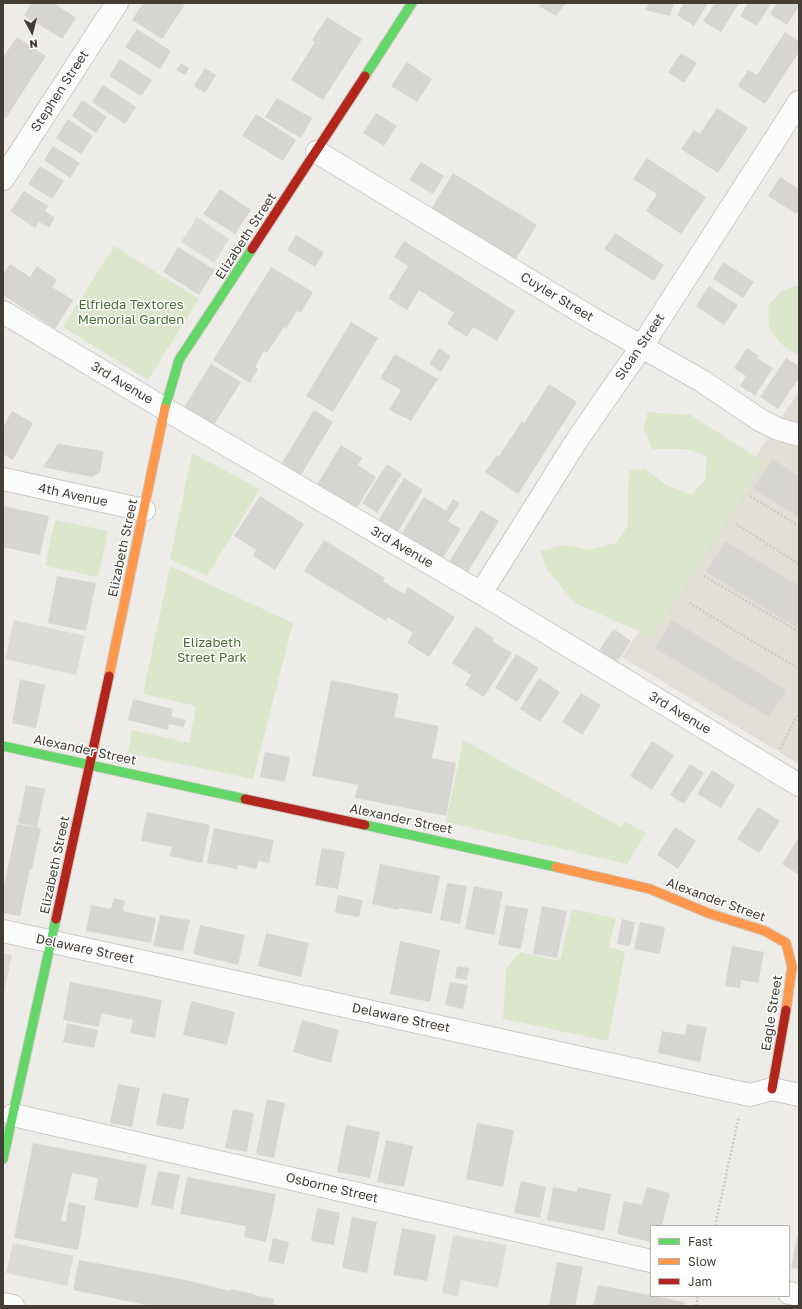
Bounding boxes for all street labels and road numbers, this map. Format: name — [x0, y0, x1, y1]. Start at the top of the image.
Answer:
street label: Stephen Street — [28, 47, 92, 135]
street label: Elizabeth Street — [212, 190, 280, 282]
street label: Cuyler Street — [518, 269, 596, 325]
street label: Sloan Street — [612, 311, 668, 383]
street label: 3rd Avenue — [88, 358, 156, 408]
street label: 4th Avenue — [37, 480, 109, 510]
street label: Elizabeth Street — [105, 497, 141, 599]
street label: 3rd Avenue — [368, 523, 436, 571]
street label: 3rd Avenue — [646, 688, 714, 738]
street label: Alexander Street — [32, 732, 138, 768]
street label: Alexander Street — [348, 801, 454, 837]
street label: Elizabeth Street — [37, 814, 73, 916]
street label: Alexander Street — [664, 875, 768, 925]
street label: Delaware Street — [35, 931, 135, 967]
street label: Eagle Street — [758, 974, 786, 1052]
street label: Delaware Street — [351, 1000, 451, 1036]
street label: Osborne Street — [284, 1170, 380, 1206]

